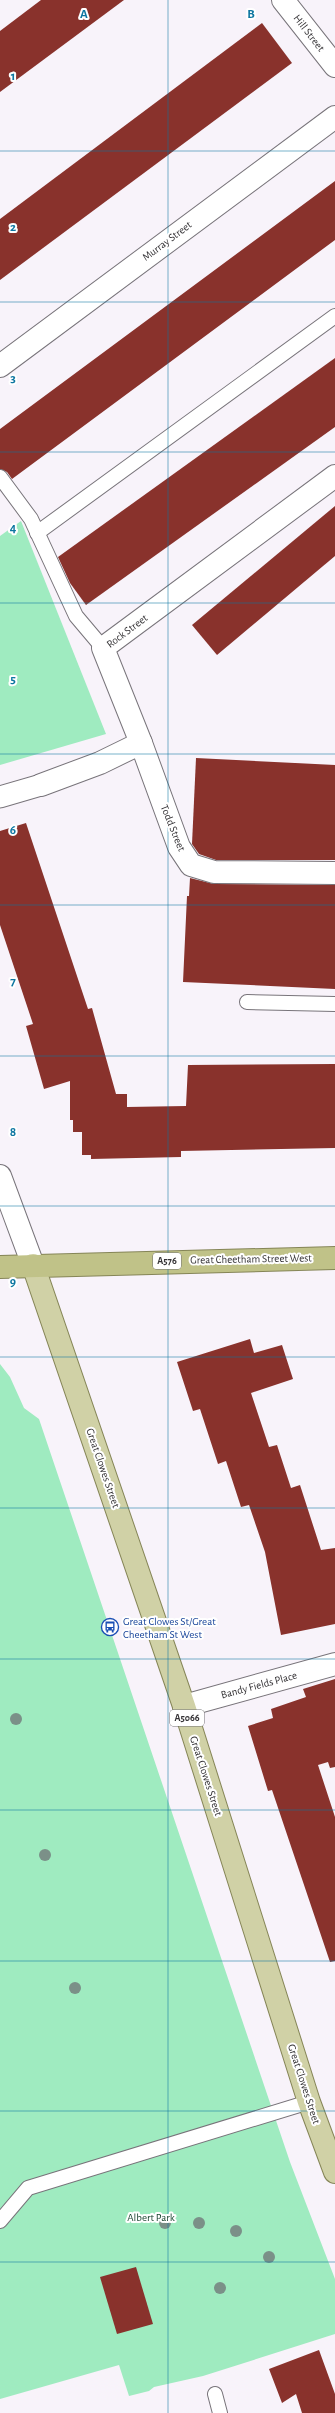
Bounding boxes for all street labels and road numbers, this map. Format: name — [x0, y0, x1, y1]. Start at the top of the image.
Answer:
street label: Hill Street — [291, 13, 327, 54]
street label: Murray Street — [140, 219, 194, 263]
street label: Rock Street — [104, 612, 150, 650]
street label: Todd Street — [159, 803, 187, 853]
street label: Great Cheetham Street West — [190, 1252, 312, 1266]
road number: A576 — [153, 1253, 181, 1269]
street label: Great Clowes Street — [84, 1427, 122, 1510]
street label: Bandy Fields Place — [220, 1670, 298, 1700]
road number: A5066 — [170, 1710, 204, 1726]
street label: Great Clowes Street — [188, 1735, 224, 1818]
street label: Great Clowes Street — [286, 2043, 322, 2126]

